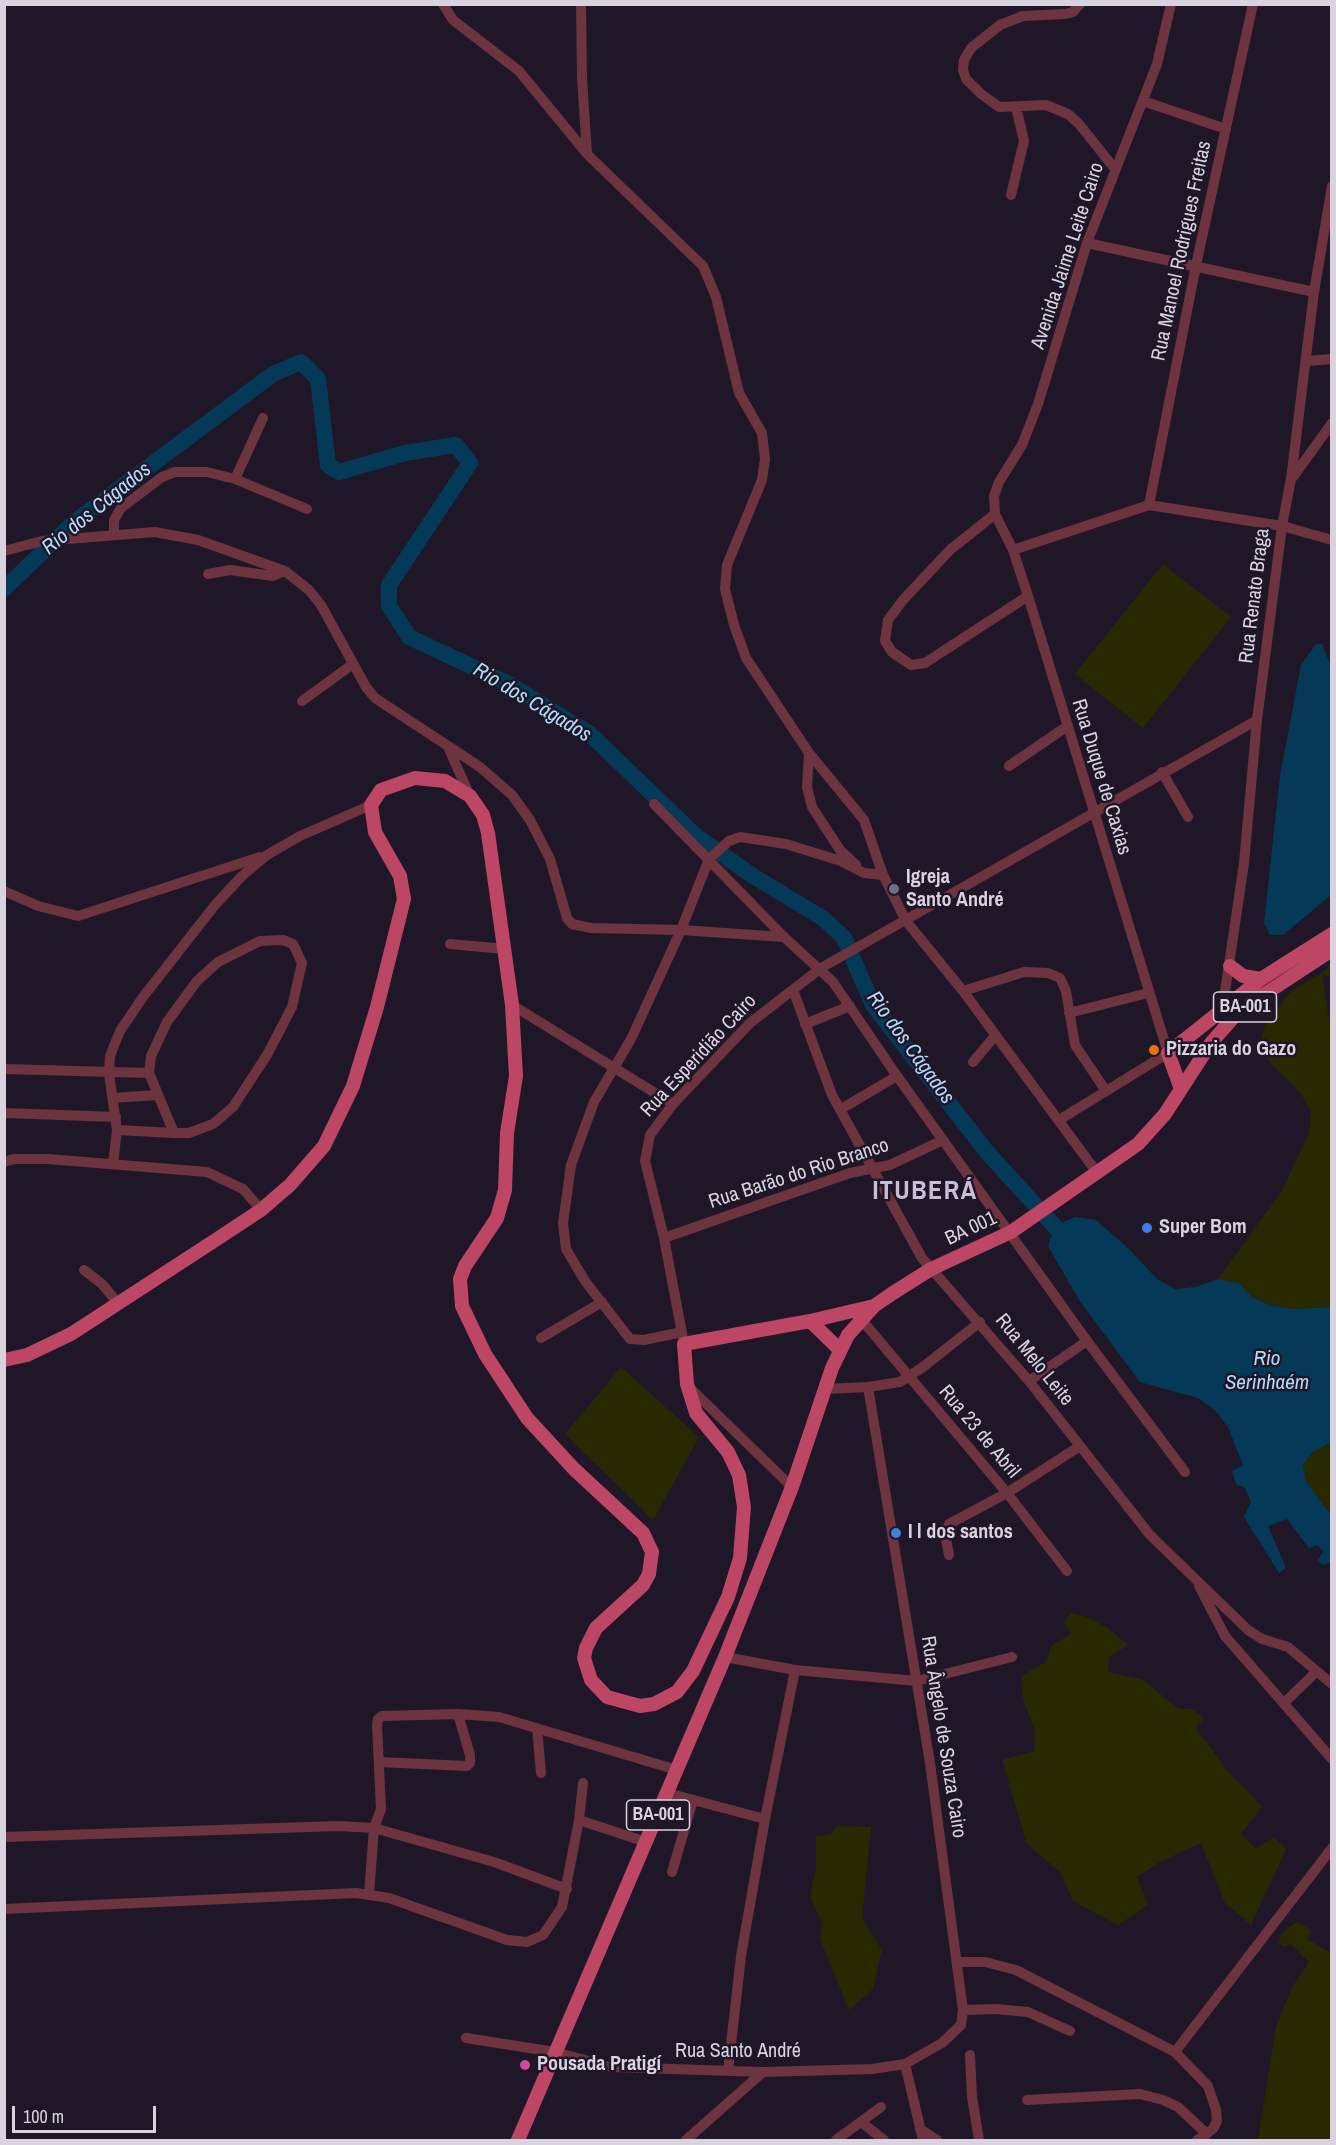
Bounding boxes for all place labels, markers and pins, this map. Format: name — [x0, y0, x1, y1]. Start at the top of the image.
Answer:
place label: Igreja Santo André — [906, 866, 1003, 913]
marker: Igreja Santo André — [887, 882, 901, 896]
place label: Pizzaria do Gazo — [1166, 1038, 1296, 1062]
marker: Pizzaria do Gazo — [1147, 1043, 1161, 1057]
place label: Super Bom — [1159, 1216, 1246, 1240]
marker: Super Bom — [1140, 1221, 1154, 1235]
place label: I l dos santos — [908, 1521, 1013, 1545]
marker: I l dos santos — [889, 1526, 903, 1540]
place label: Pousada Pratigí — [537, 2053, 661, 2077]
marker: Pousada Pratigí — [518, 2058, 532, 2072]

